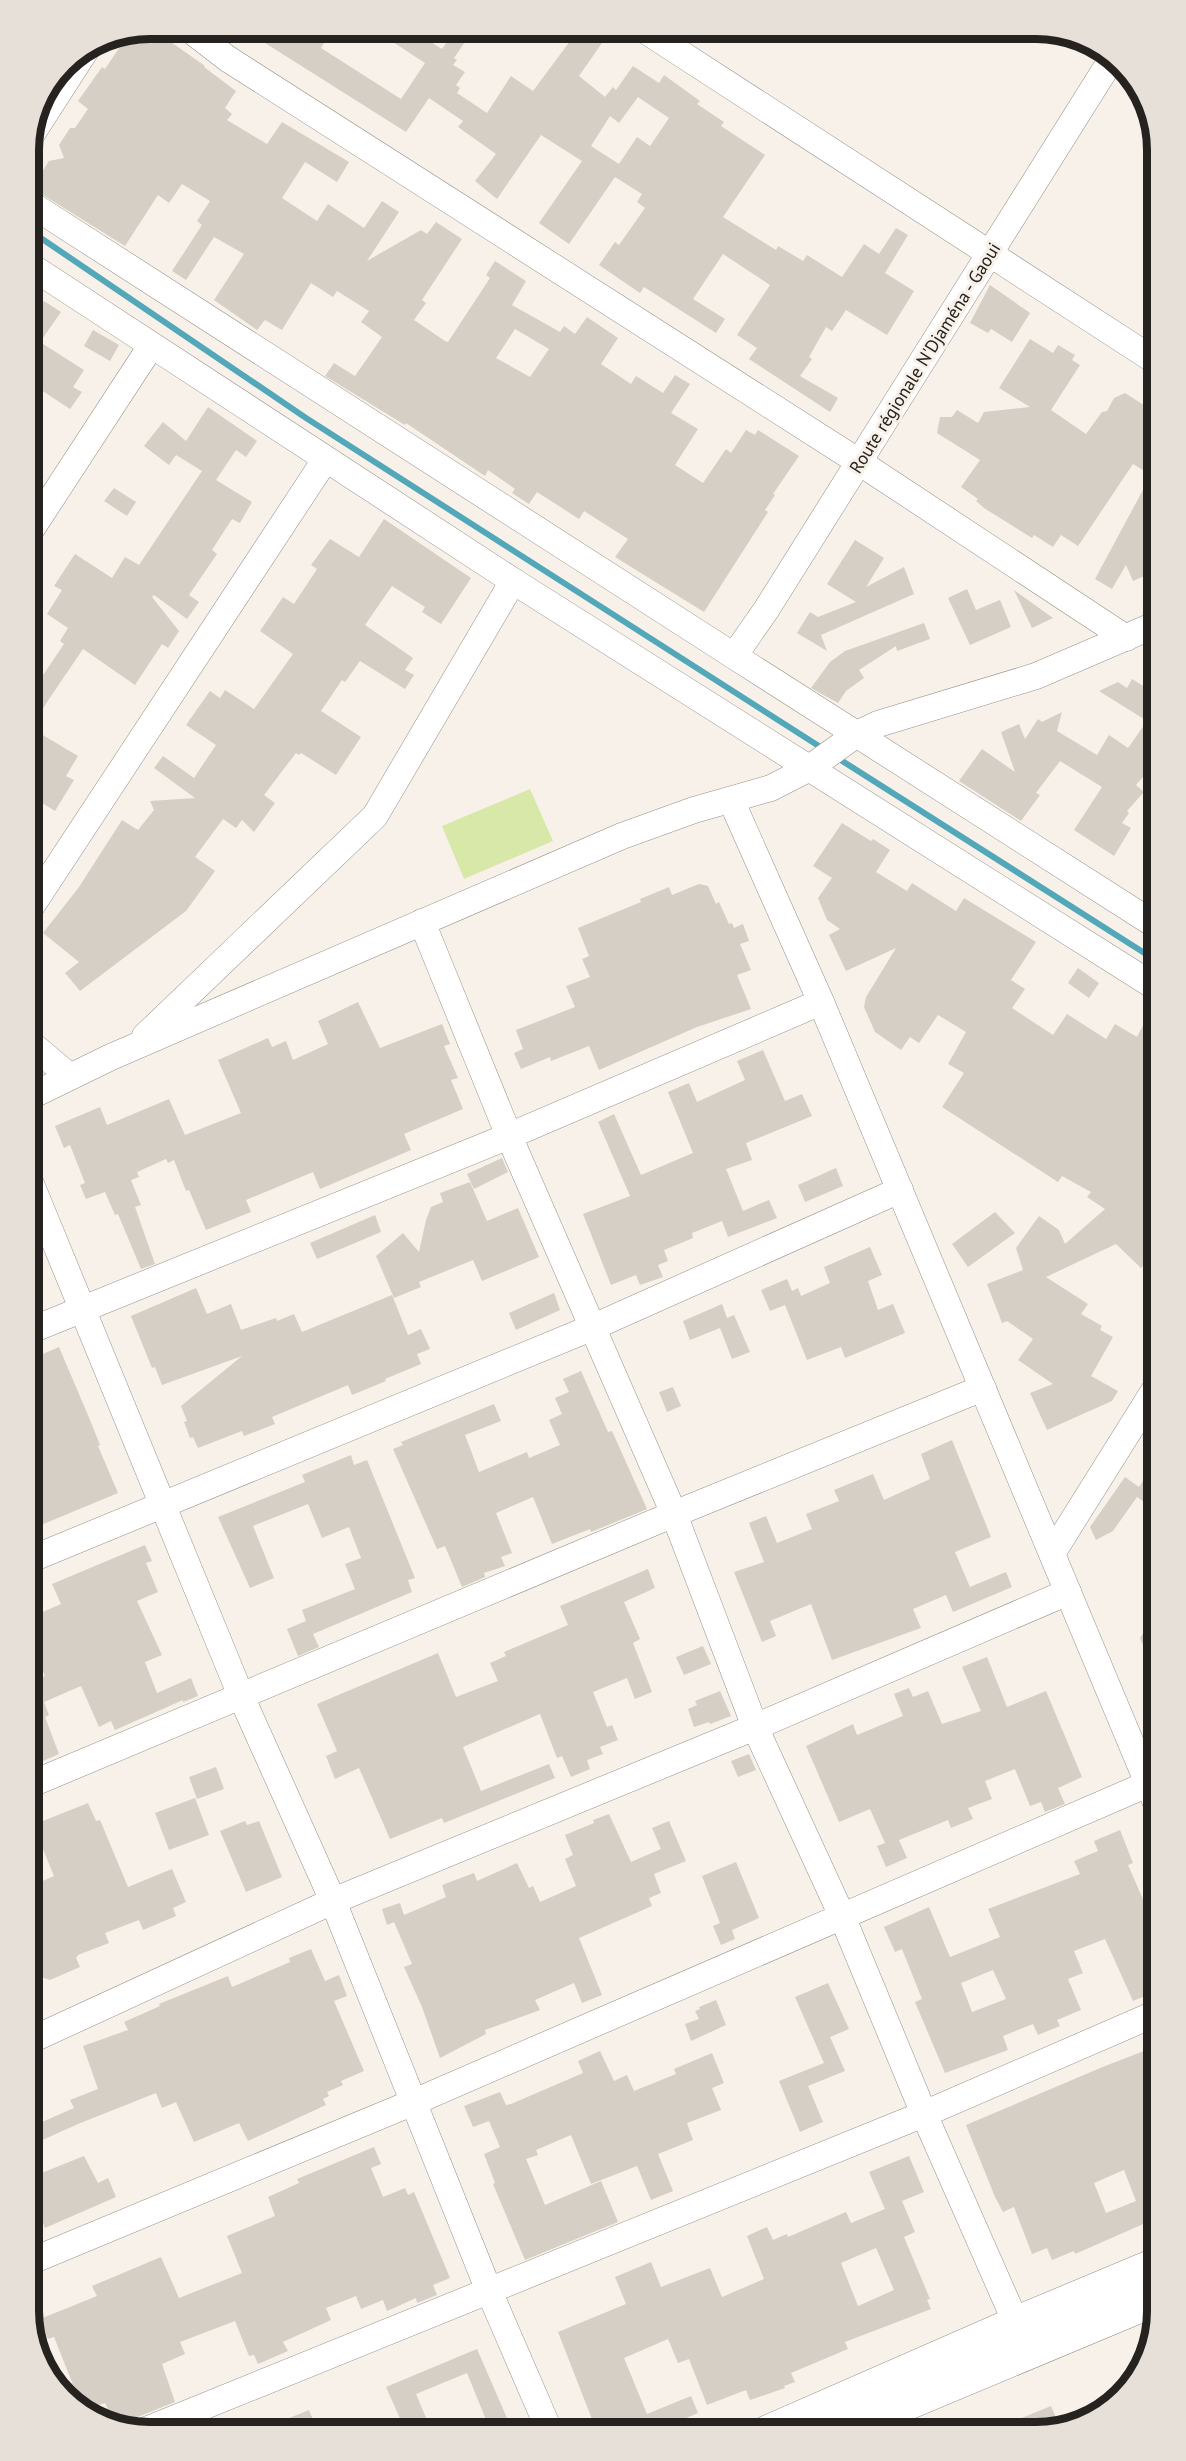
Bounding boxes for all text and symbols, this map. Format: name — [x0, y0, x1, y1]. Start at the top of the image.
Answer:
street label: Route régionale N'Djaména - Gaoui — [844, 238, 1005, 477]

